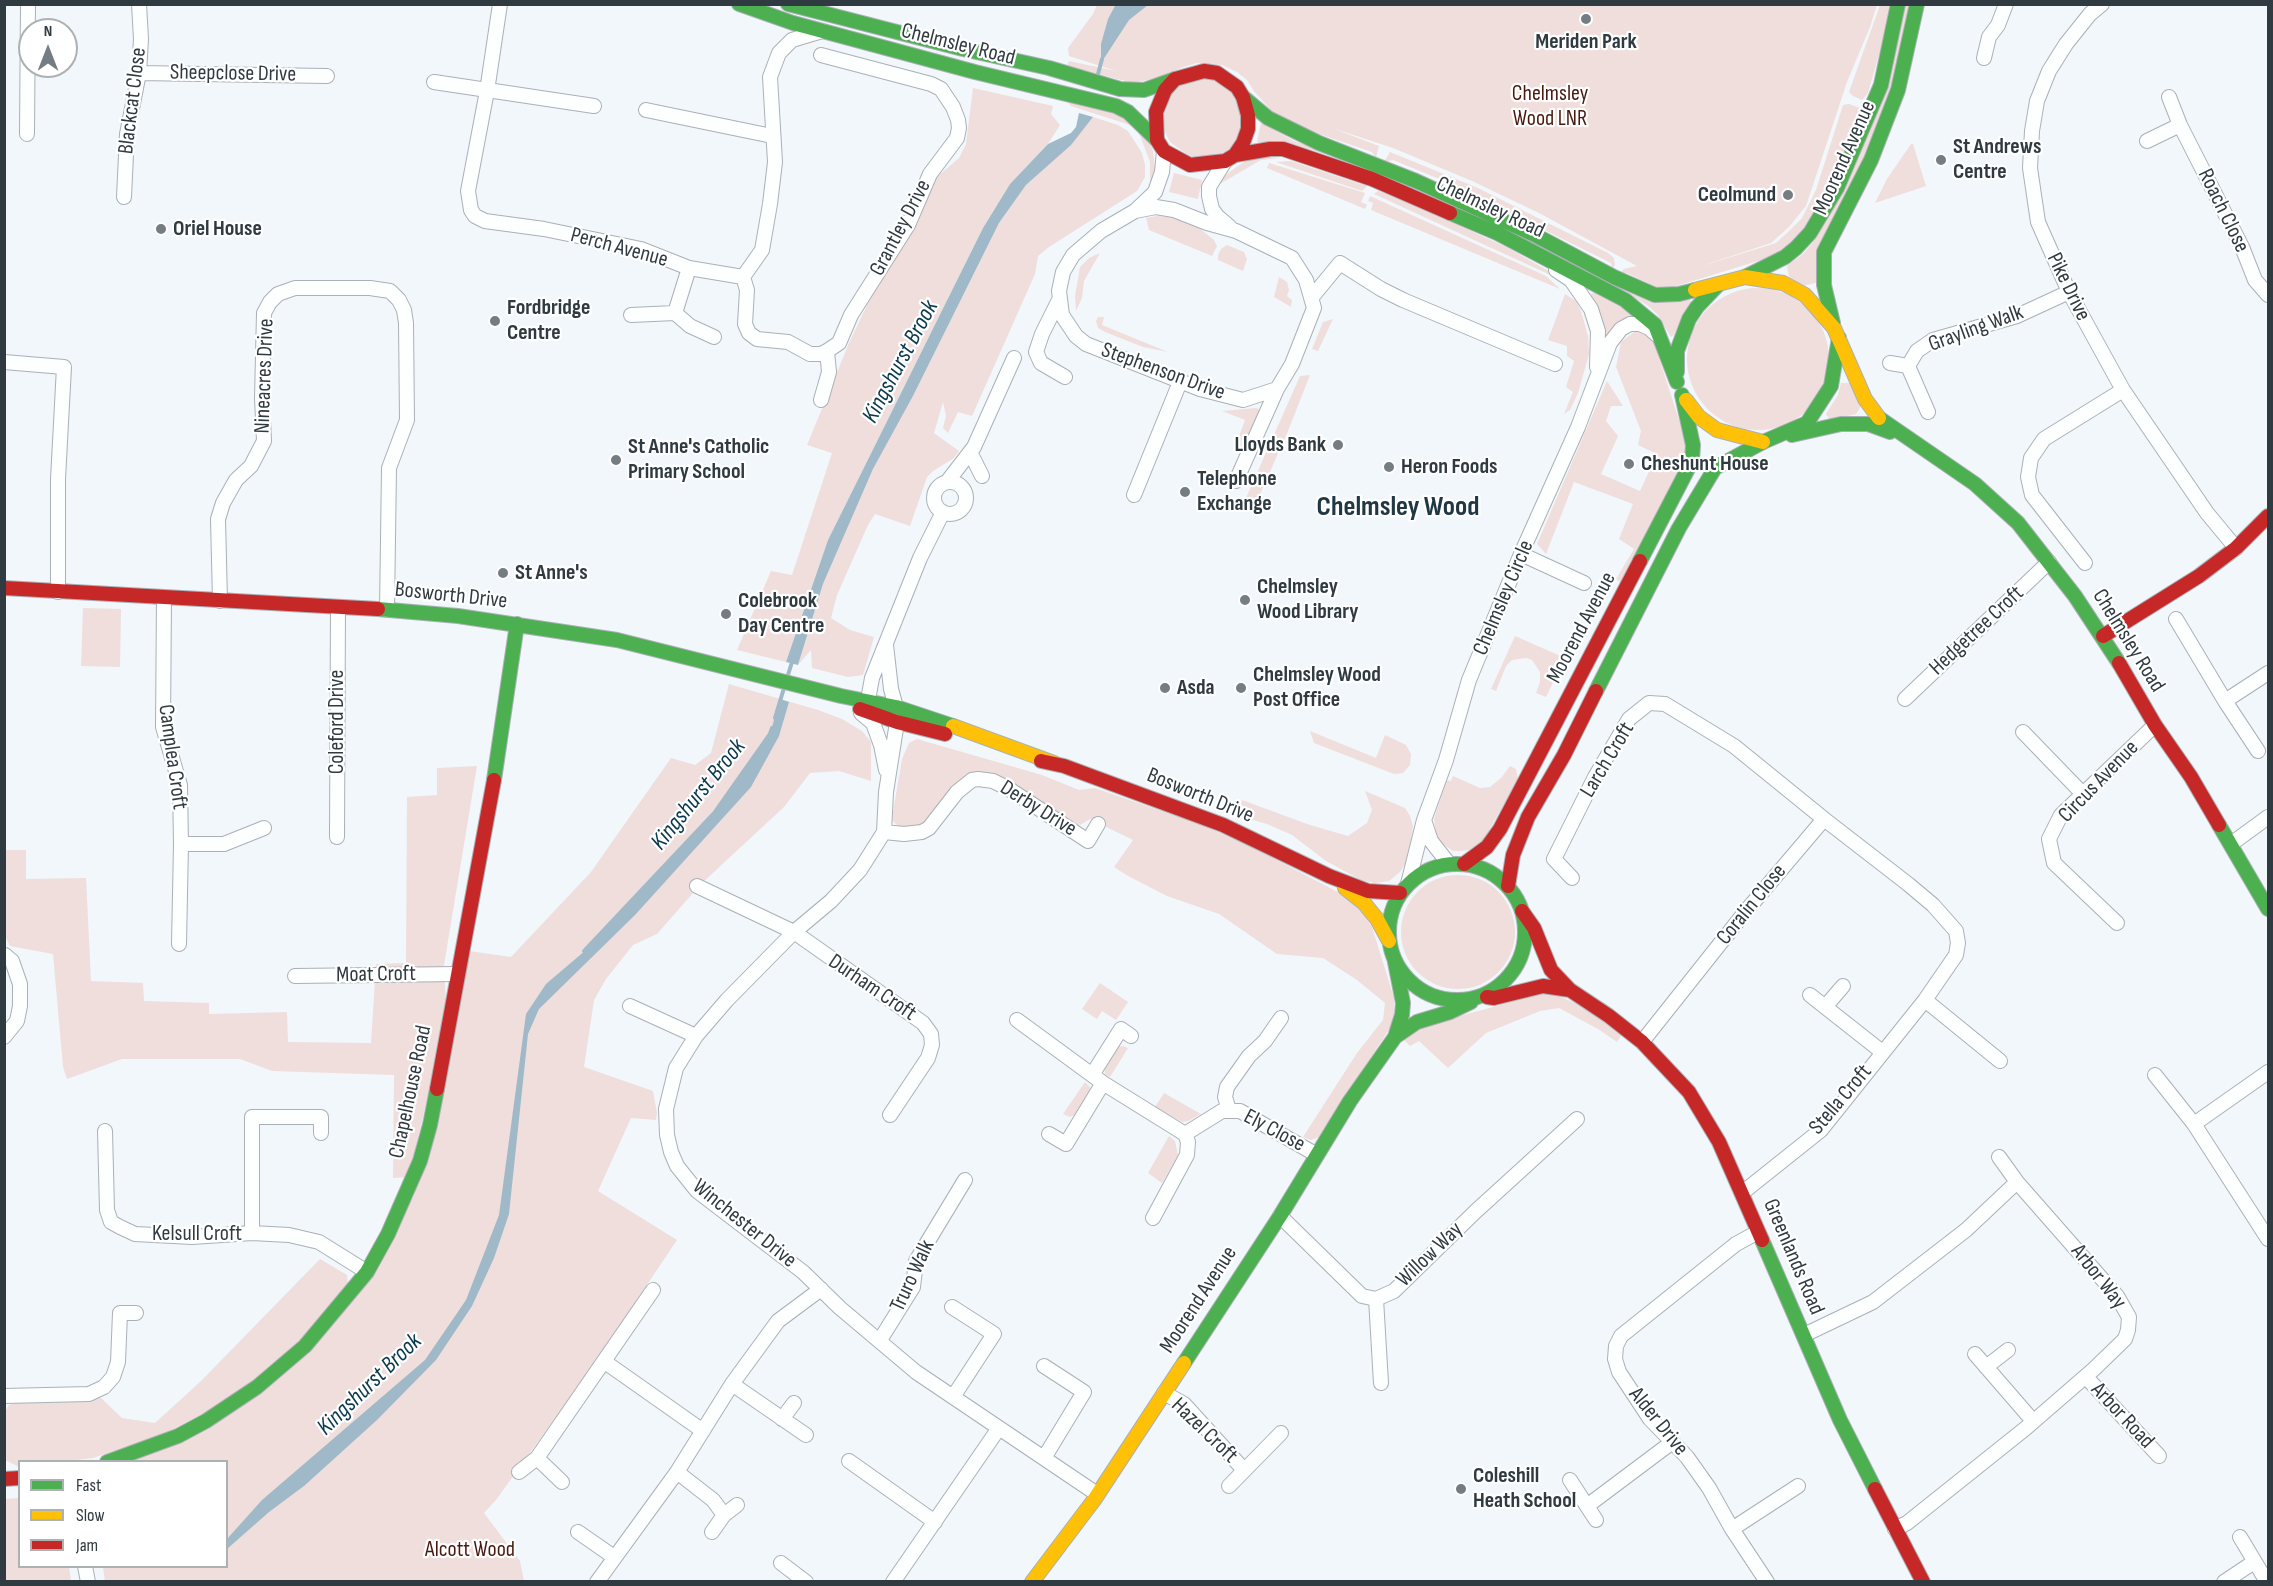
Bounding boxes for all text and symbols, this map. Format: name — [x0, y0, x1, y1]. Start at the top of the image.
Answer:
marker: Meriden Park — [1579, 12, 1593, 26]
north arrow — [18, 18, 78, 78]
street label: Chelmsley Road — [898, 18, 1018, 72]
text: N — [44, 22, 52, 41]
place label: Meriden Park — [1535, 29, 1637, 55]
street label: Blackcat Close — [113, 46, 153, 156]
street label: Sheepclose Drive — [170, 60, 296, 88]
park label: Chelmsley Wood LNR — [1512, 81, 1588, 132]
street label: Moorend Avenue — [1808, 97, 1882, 219]
place label: St Andrews Centre — [1953, 134, 2041, 186]
marker: St Andrews Centre — [1934, 153, 1948, 167]
street label: Roach Close — [2191, 165, 2255, 257]
street label: Chelmsley Road — [1432, 171, 1548, 245]
street label: Grantley Drive — [865, 175, 937, 281]
place label: Ceolmund — [1698, 182, 1776, 208]
marker: Ceolmund — [1781, 188, 1795, 202]
place label: Oriel House — [173, 216, 262, 242]
marker: Oriel House — [154, 222, 168, 236]
street label: Perch Avenue — [567, 222, 671, 274]
street label: Pike Drive — [2040, 249, 2096, 325]
place label: Fordbridge Centre — [507, 295, 590, 346]
water label: Kingshurst Brook — [857, 296, 945, 428]
street label: Grayling Walk — [1925, 300, 2027, 358]
marker: Fordbridge Centre — [488, 314, 502, 328]
street label: Nineacres Drive — [250, 318, 280, 434]
street label: Stephenson Drive — [1097, 337, 1229, 407]
place label: Lloyds Bank — [1234, 432, 1326, 458]
place label: St Anne's Catholic Primary School — [628, 434, 769, 486]
marker: Lloyds Bank — [1331, 438, 1345, 452]
place label: Cheshunt House — [1641, 451, 1769, 477]
marker: St Anne's Catholic Primary School — [609, 453, 623, 467]
place label: Heron Foods — [1401, 454, 1497, 480]
marker: Cheshunt House — [1622, 457, 1636, 471]
marker: Heron Foods — [1382, 460, 1396, 474]
place label: Telephone Exchange — [1197, 466, 1277, 518]
marker: Telephone Exchange — [1178, 485, 1192, 499]
district label: Chelmsley Wood — [1317, 491, 1479, 525]
street label: Chelmsley Circle — [1468, 537, 1540, 659]
place label: St Anne's — [515, 560, 588, 586]
marker: St Anne's — [496, 566, 510, 580]
street label: Moorend Avenue — [1542, 568, 1622, 688]
place label: Chelmsley Wood Library — [1257, 574, 1358, 626]
street label: Bosworth Drive — [394, 577, 508, 615]
street label: Hedgetree Croft — [1924, 581, 2030, 681]
street label: Chelmsley Road — [2086, 585, 2170, 697]
place label: Colebrook Day Centre — [738, 588, 824, 640]
marker: Chelmsley Wood Library — [1238, 593, 1252, 607]
marker: Colebrook Day Centre — [719, 607, 733, 621]
place label: Chelmsley Wood Post Office — [1253, 662, 1381, 714]
street label: Coleford Drive — [324, 670, 350, 774]
place label: Asda — [1177, 675, 1215, 701]
marker: Asda — [1158, 681, 1172, 695]
marker: Chelmsley Wood Post Office — [1234, 681, 1248, 695]
street label: Camplea Croft — [152, 703, 192, 811]
street label: Larch Croft — [1575, 718, 1641, 802]
water label: Kingshurst Brook — [646, 734, 752, 856]
street label: Circus Avenue — [2053, 735, 2145, 829]
street label: Bosworth Drive — [1143, 763, 1257, 829]
street label: Derby Drive — [995, 775, 1081, 843]
street label: Coralin Close — [1711, 859, 1793, 951]
street label: Durham Croft — [823, 949, 921, 1027]
street label: Moat Croft — [336, 961, 416, 989]
street label: Chapelhouse Road — [384, 1023, 438, 1161]
street label: Stella Croft — [1804, 1059, 1878, 1141]
street label: Ely Close — [1239, 1104, 1309, 1158]
street label: Winchester Drive — [687, 1174, 801, 1274]
street label: Greenlands Road — [1757, 1195, 1829, 1319]
street label: Willow Way — [1391, 1217, 1469, 1293]
street label: Kelsull Croft — [152, 1221, 242, 1247]
street label: Truro Walk — [885, 1236, 941, 1316]
street label: Arbor Way — [2065, 1239, 2131, 1315]
street label: Moorend Avenue — [1155, 1242, 1243, 1358]
water label: Kingshurst Brook — [312, 1328, 428, 1442]
street label: Arbor Road — [2085, 1377, 2159, 1455]
street label: Alder Drive — [1623, 1383, 1693, 1461]
street label: Hazel Croft — [1165, 1393, 1243, 1469]
legend — [18, 1460, 228, 1568]
place label: Coleshill Heath School — [1473, 1463, 1576, 1514]
text: Fast — [76, 1475, 101, 1496]
marker: Coleshill Heath School — [1454, 1482, 1468, 1496]
text: Slow — [76, 1505, 105, 1526]
text: Jam — [76, 1535, 98, 1556]
park label: Alcott Wood — [425, 1537, 515, 1563]

